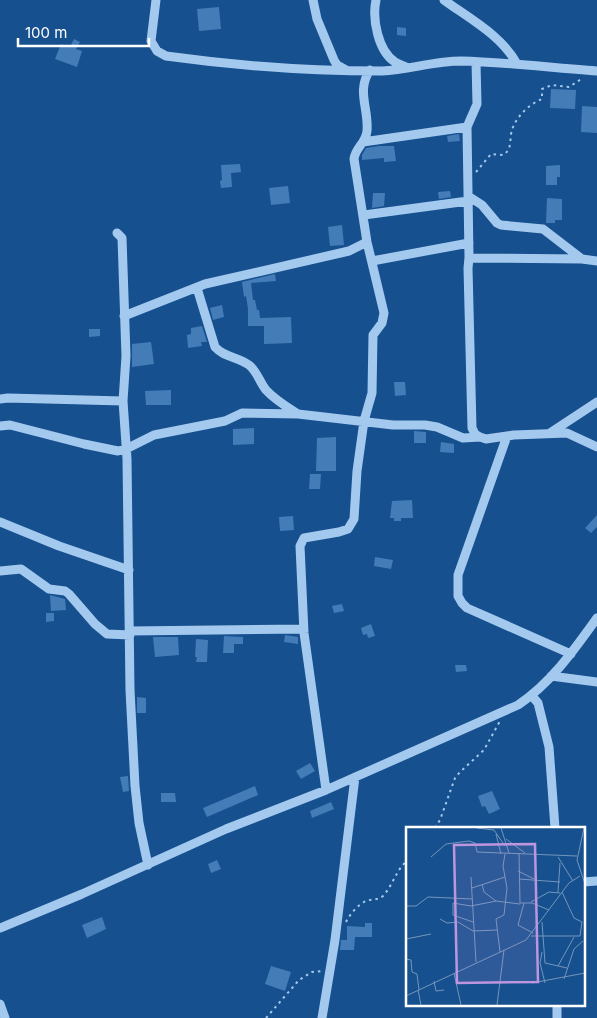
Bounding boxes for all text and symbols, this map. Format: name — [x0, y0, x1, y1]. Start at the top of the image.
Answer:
scale bar — [18, 15, 149, 47]
text: 100 m — [25, 23, 67, 42]
inset map — [406, 827, 584, 1006]

